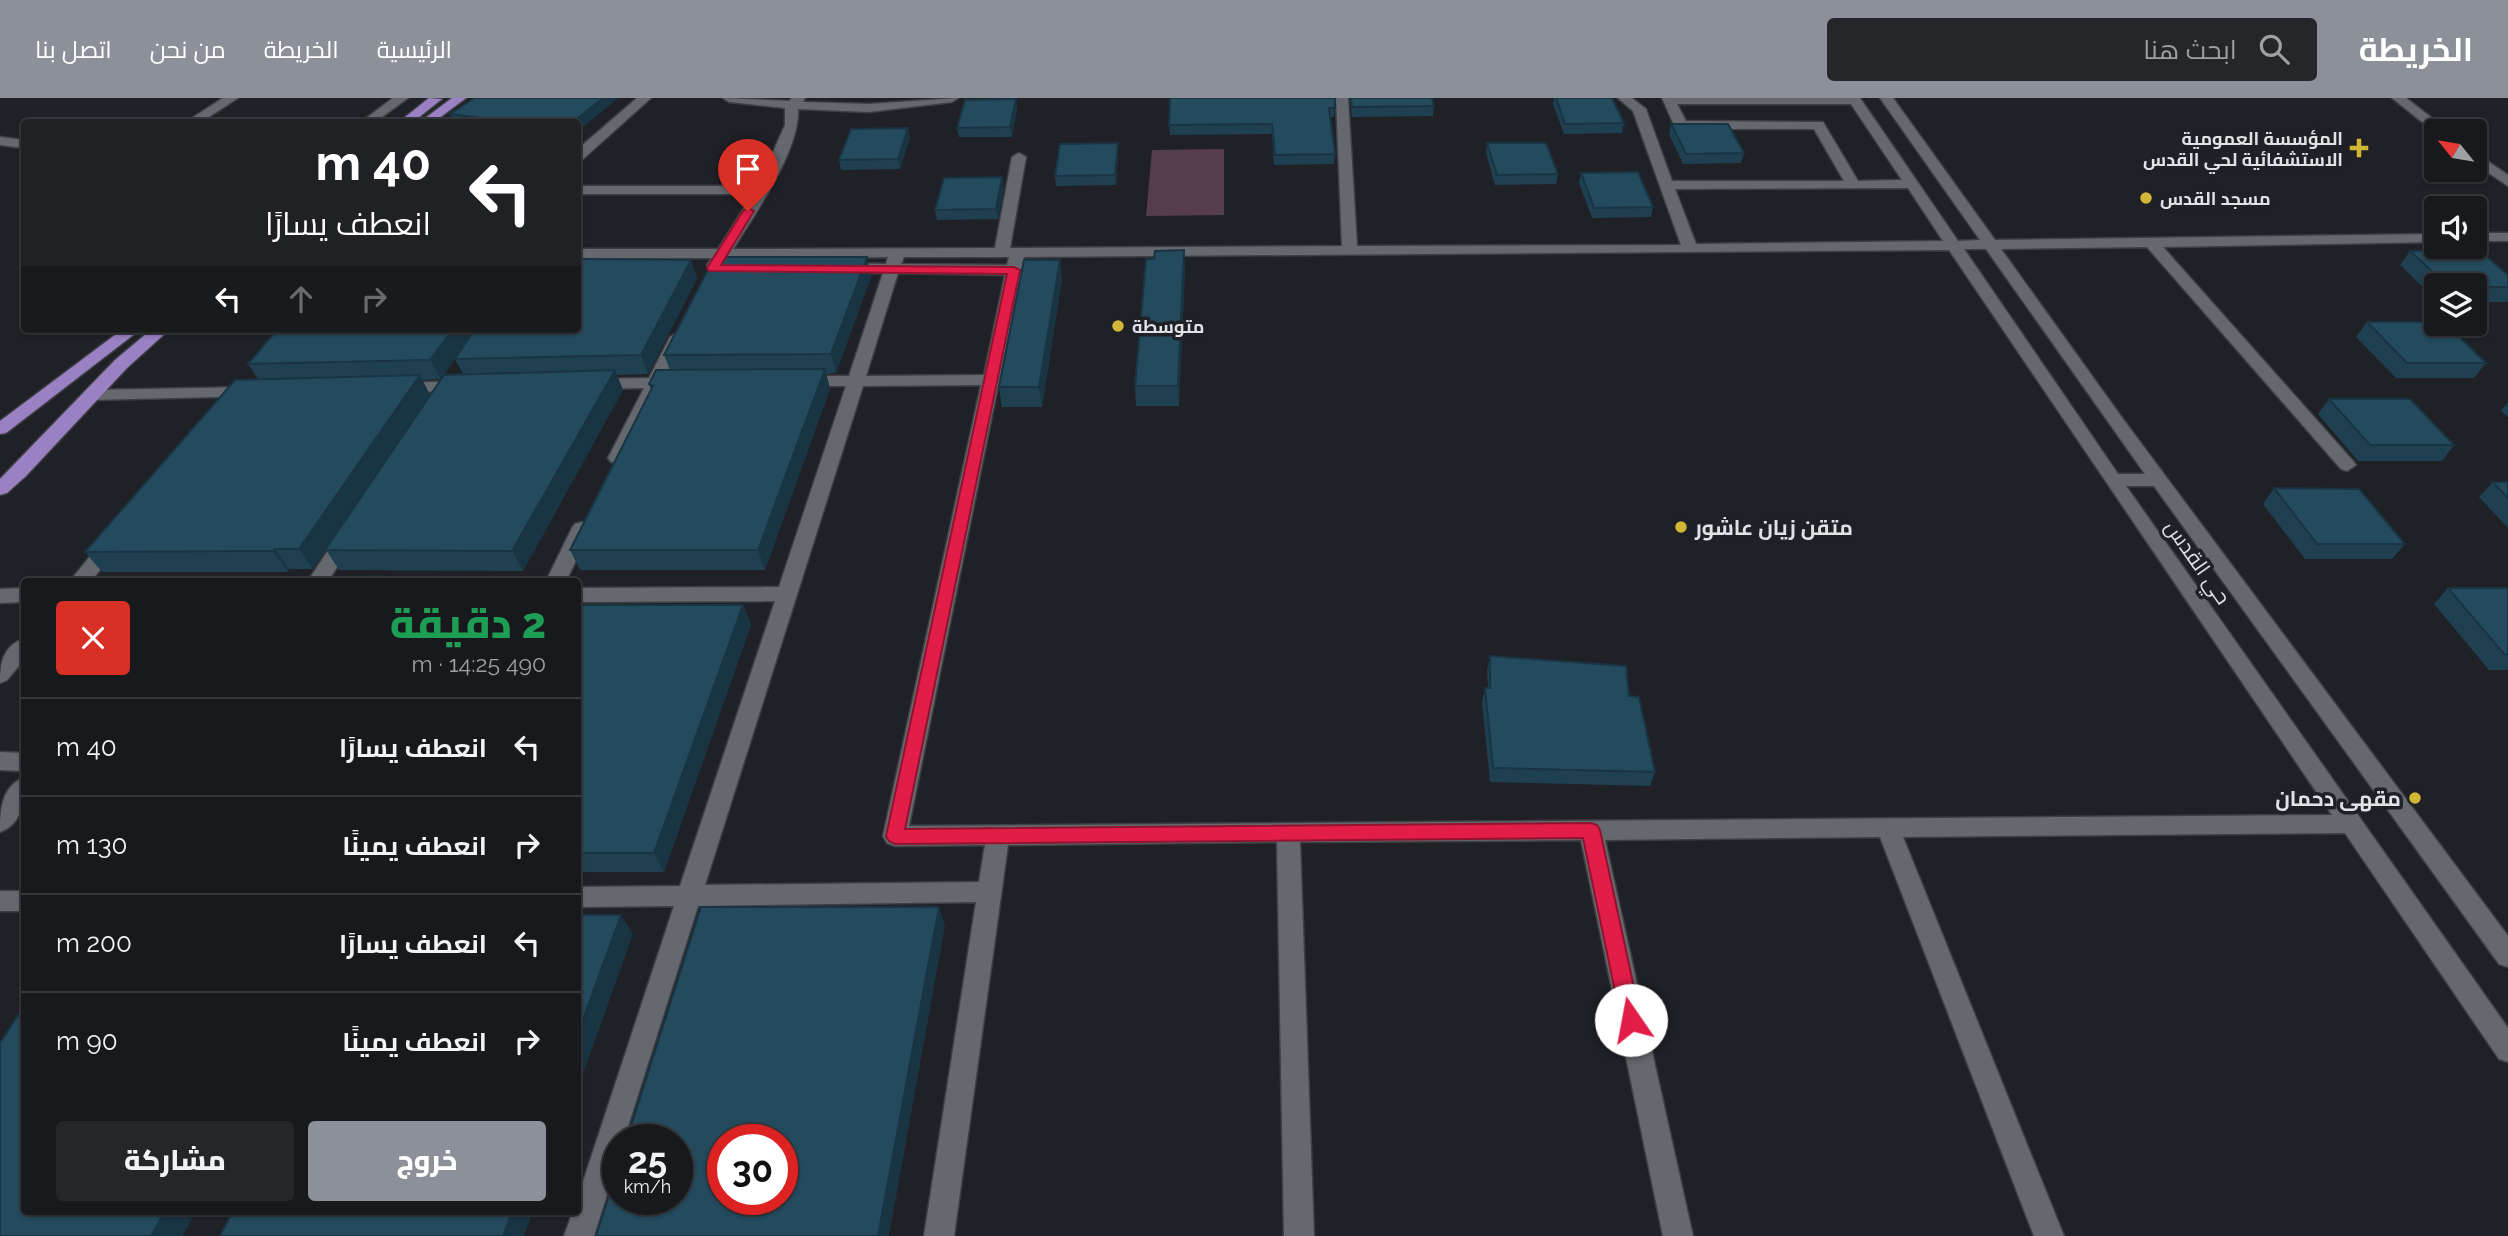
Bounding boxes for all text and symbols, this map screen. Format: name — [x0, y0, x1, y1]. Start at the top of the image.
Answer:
search box — [1827, 18, 2317, 81]
icon: search — [2255, 30, 2293, 68]
text: الخريطة — [2359, 30, 2473, 69]
text: اتصل بنا — [35, 35, 112, 64]
text: من نحن — [150, 35, 226, 64]
text: الخريطة — [264, 35, 339, 64]
text: الرئيسية — [377, 35, 452, 64]
text: ابحث هنا — [2143, 35, 2237, 65]
north arrow — [2424, 119, 2487, 182]
map controls — [2424, 119, 2487, 336]
place label: المؤسسة العمومية الاستشفائية لحي القدس — [2143, 128, 2343, 175]
text: 40 m — [316, 134, 431, 191]
marker: المؤسسة العمومية الاستشفائية لحي القدس — [2349, 138, 2369, 158]
pin — [718, 139, 778, 211]
icon: left — [455, 147, 546, 238]
icon: arrive — [729, 150, 767, 188]
place label: مسجد القدس — [2160, 188, 2271, 210]
marker: مسجد القدس — [2138, 190, 2154, 206]
button: sound — [2424, 196, 2487, 259]
text: انعطف يسارًا — [265, 205, 431, 242]
button: layers — [2424, 273, 2487, 336]
icon: left — [209, 280, 247, 318]
icon: ahead — [282, 280, 320, 318]
icon: right — [355, 280, 393, 318]
place label: متوسطة — [1132, 316, 1205, 338]
marker: متوسطة — [1110, 318, 1126, 334]
place label: متقن زيان عاشور — [1694, 515, 1853, 541]
street label: حي القدس — [2157, 515, 2236, 611]
marker: متقن زيان عاشور — [1673, 519, 1689, 535]
text: 2 دقيقة — [390, 599, 546, 648]
button: close — [56, 601, 130, 675]
text: 490 m · 14:25 — [412, 650, 546, 677]
icon: left — [508, 728, 546, 766]
text: 40 m — [56, 732, 117, 762]
text: انعطف يسارًا — [339, 733, 487, 763]
place label: مقهى دحمان — [2275, 786, 2401, 812]
marker: مقهى دحمان — [2407, 790, 2423, 806]
icon: right — [508, 826, 546, 864]
text: 130 m — [56, 830, 127, 860]
text: انعطف يمينًا — [342, 831, 487, 861]
icon: left — [508, 924, 546, 962]
text: 200 m — [56, 928, 132, 958]
text: انعطف يسارًا — [339, 929, 487, 959]
position arrow — [1594, 983, 1668, 1057]
icon: right — [508, 1022, 546, 1060]
text: 90 m — [56, 1026, 118, 1056]
text: انعطف يمينًا — [342, 1027, 487, 1057]
button: مشاركة — [56, 1121, 294, 1201]
button: خروج — [308, 1121, 546, 1201]
speed limit sign: 30 — [707, 1124, 798, 1215]
text: 25 — [628, 1140, 667, 1181]
text: km/h — [624, 1176, 671, 1197]

